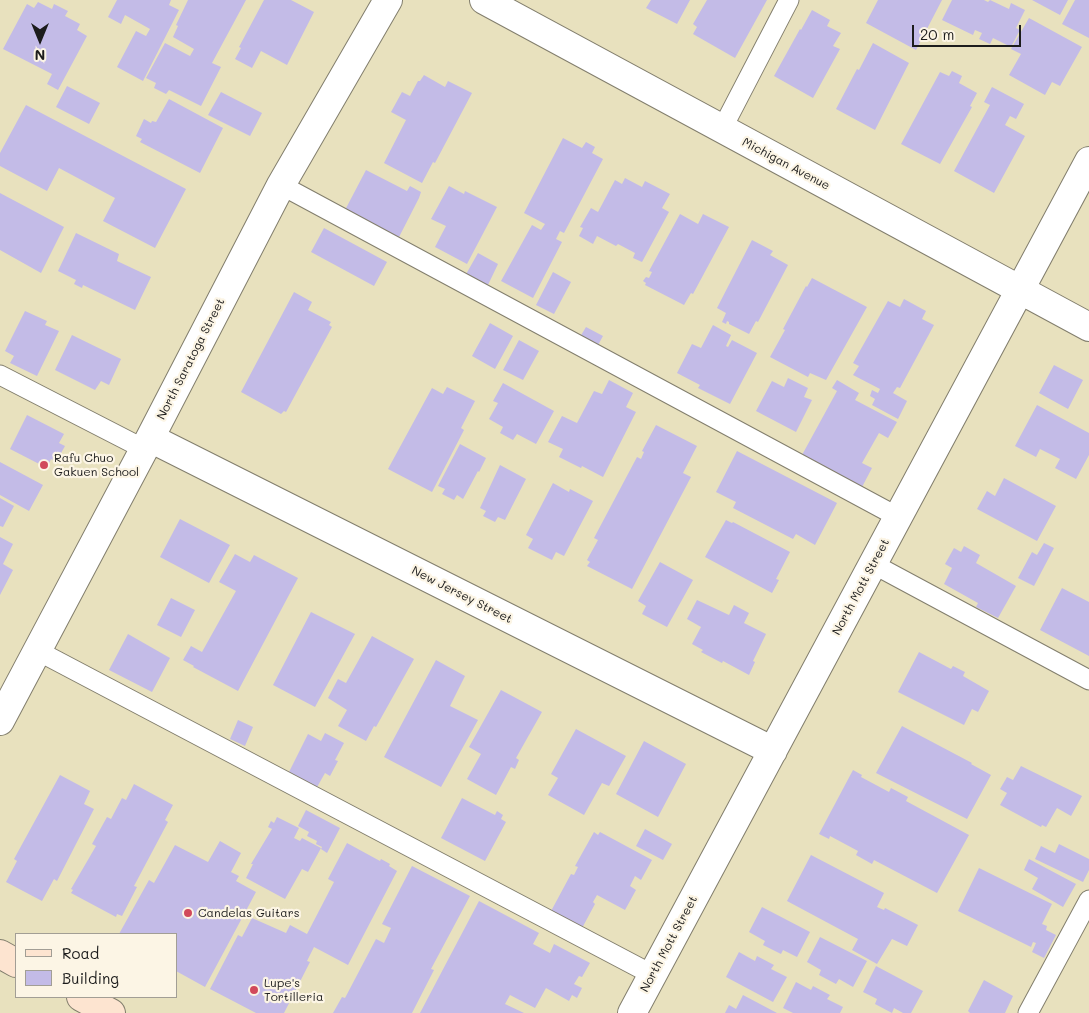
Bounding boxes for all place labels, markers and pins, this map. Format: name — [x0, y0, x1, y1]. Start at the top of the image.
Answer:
place label: Rafu Chuo Gakuen School — [54, 451, 139, 479]
marker: Rafu Chuo Gakuen School — [38, 459, 50, 471]
place label: Candelas Guitars — [198, 906, 300, 920]
marker: Candelas Guitars — [182, 907, 194, 919]
place label: Lupe's Tortilleria — [264, 976, 323, 1004]
marker: Lupe's Tortilleria — [248, 984, 260, 996]

